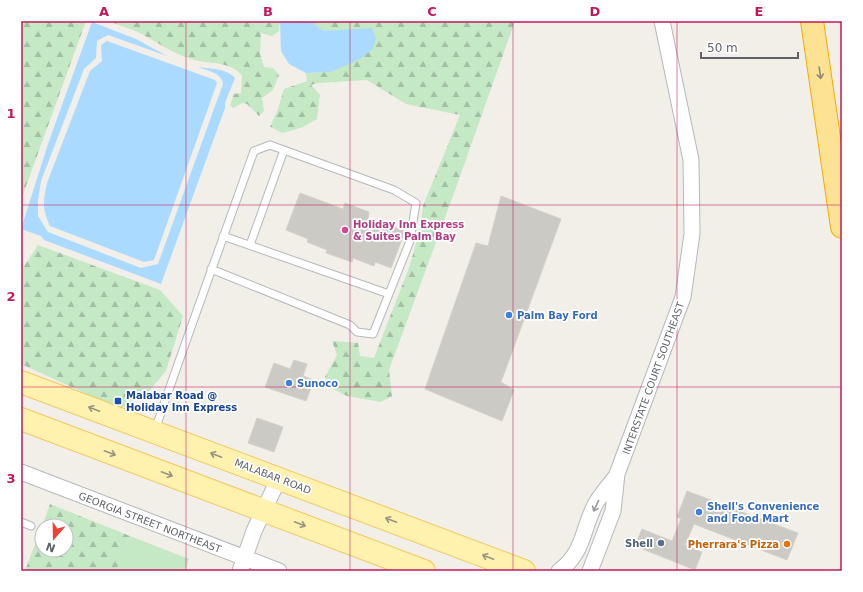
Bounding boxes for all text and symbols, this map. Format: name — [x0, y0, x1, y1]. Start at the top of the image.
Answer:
text: A — [99, 4, 109, 19]
text: B — [263, 4, 273, 19]
text: C — [427, 4, 437, 19]
text: D — [590, 4, 601, 19]
text: E — [755, 4, 763, 19]
scale bar — [701, 34, 798, 60]
text: 50 m — [707, 41, 738, 55]
one-way arrow — [816, 67, 824, 80]
text: 1 — [6, 106, 16, 121]
place label: Holiday Inn Express & Suites Palm Bay — [353, 219, 464, 242]
marker: Holiday Inn Express & Suites Palm Bay — [340, 225, 350, 235]
text: 2 — [6, 289, 16, 304]
street label: INTERSTATE COURT SOUTHEAST — [621, 300, 687, 456]
marker: Palm Bay Ford — [504, 310, 514, 320]
place label: Palm Bay Ford — [517, 310, 598, 321]
marker: Sunoco — [284, 378, 294, 388]
place label: Sunoco — [297, 378, 338, 389]
place label: Malabar Road @ Holiday Inn Express — [126, 390, 237, 413]
marker: Malabar Road @ Holiday Inn Express — [113, 396, 123, 406]
one-way arrow — [89, 405, 101, 413]
one-way arrow — [103, 449, 115, 457]
one-way arrow — [211, 450, 223, 458]
street label: MALABAR ROAD — [233, 457, 313, 496]
one-way arrow — [160, 470, 172, 478]
text: 3 — [6, 471, 16, 486]
street label: GEORGIA STREET NORTHEAST — [77, 490, 223, 555]
one-way arrow — [592, 500, 599, 512]
place label: Shell's Convenience and Food Mart — [707, 501, 819, 524]
marker: Shell's Convenience and Food Mart — [694, 507, 704, 517]
one-way arrow — [385, 516, 397, 524]
north arrow — [34, 518, 74, 558]
one-way arrow — [294, 521, 306, 529]
place label: Shell — [625, 538, 653, 549]
marker: Shell — [656, 538, 666, 548]
text: N — [44, 539, 57, 555]
place label: Pherrara's Pizza — [688, 539, 779, 550]
marker: Pherrara's Pizza — [782, 539, 792, 549]
one-way arrow — [482, 553, 494, 561]

